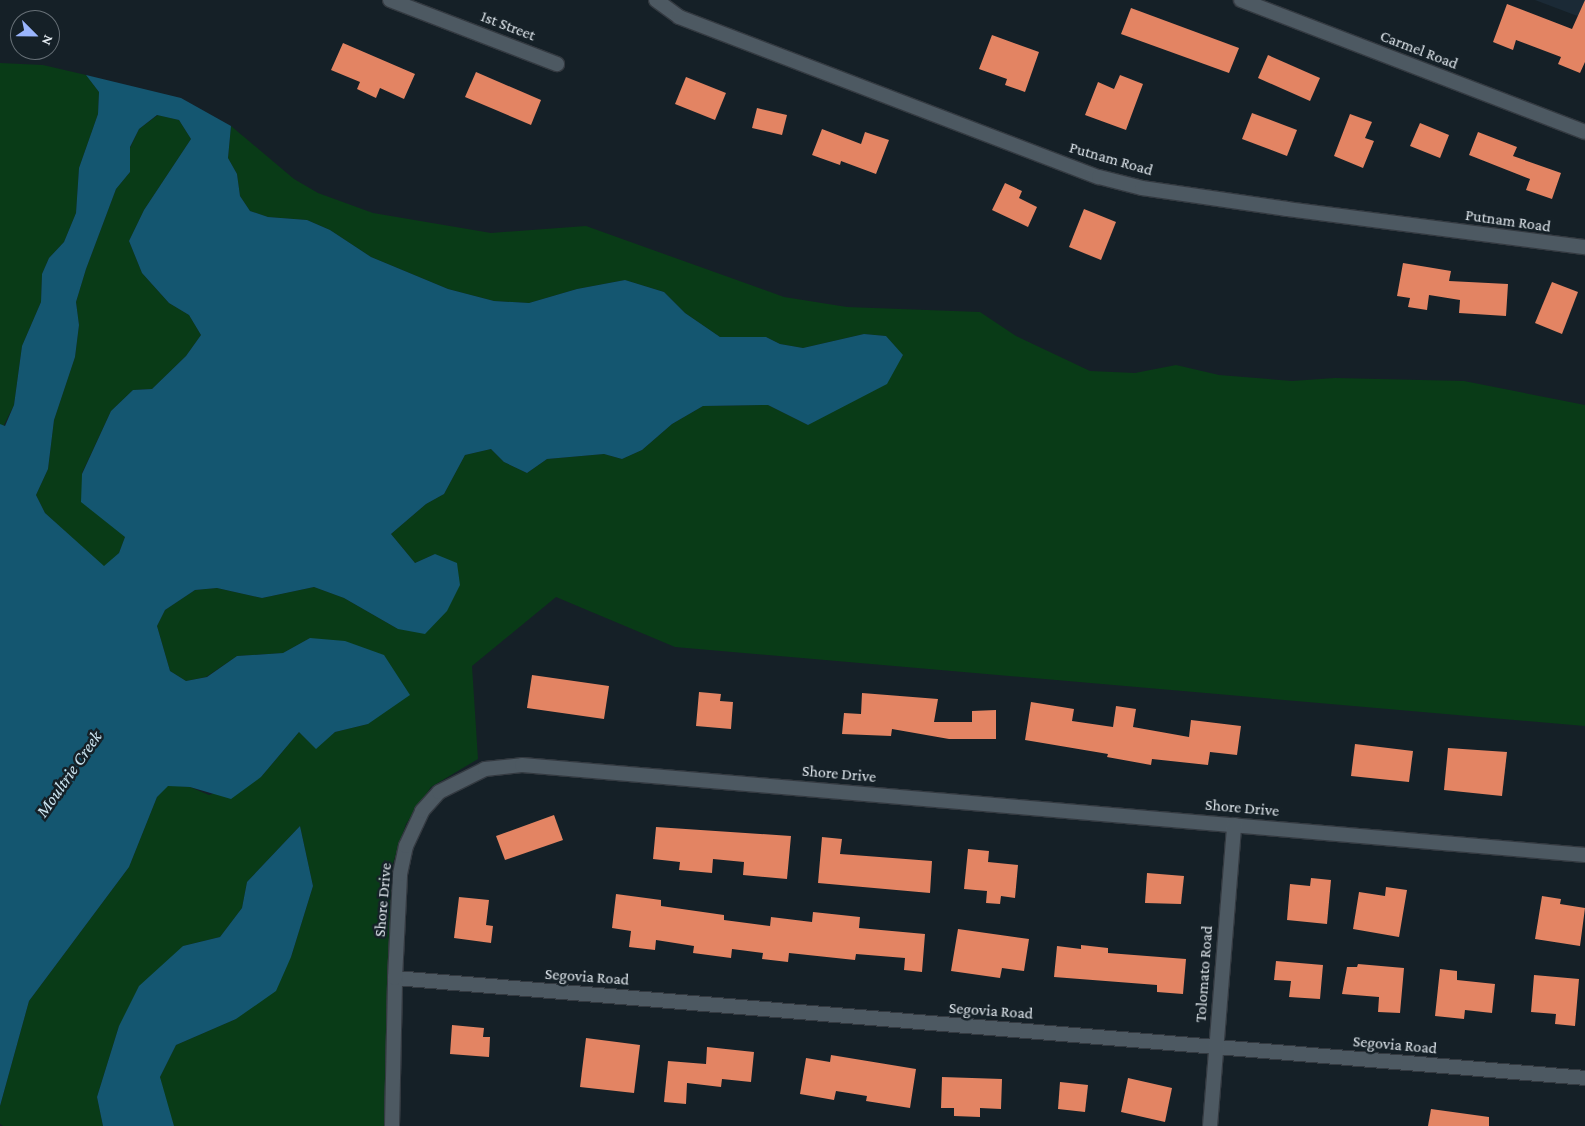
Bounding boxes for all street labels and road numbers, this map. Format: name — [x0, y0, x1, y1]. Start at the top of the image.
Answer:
street label: 1st Street — [478, 7, 538, 45]
street label: Carmel Road — [1377, 26, 1461, 74]
street label: Putnam Road — [1067, 138, 1155, 180]
street label: Putnam Road — [1464, 206, 1552, 236]
street label: Shore Drive — [801, 761, 877, 787]
street label: Shore Drive — [1204, 795, 1280, 821]
street label: Shore Drive — [370, 862, 396, 938]
street label: Tolomato Road — [1191, 925, 1217, 1023]
street label: Segovia Road — [544, 964, 630, 990]
street label: Segovia Road — [948, 998, 1034, 1024]
street label: Segovia Road — [1352, 1032, 1438, 1058]

